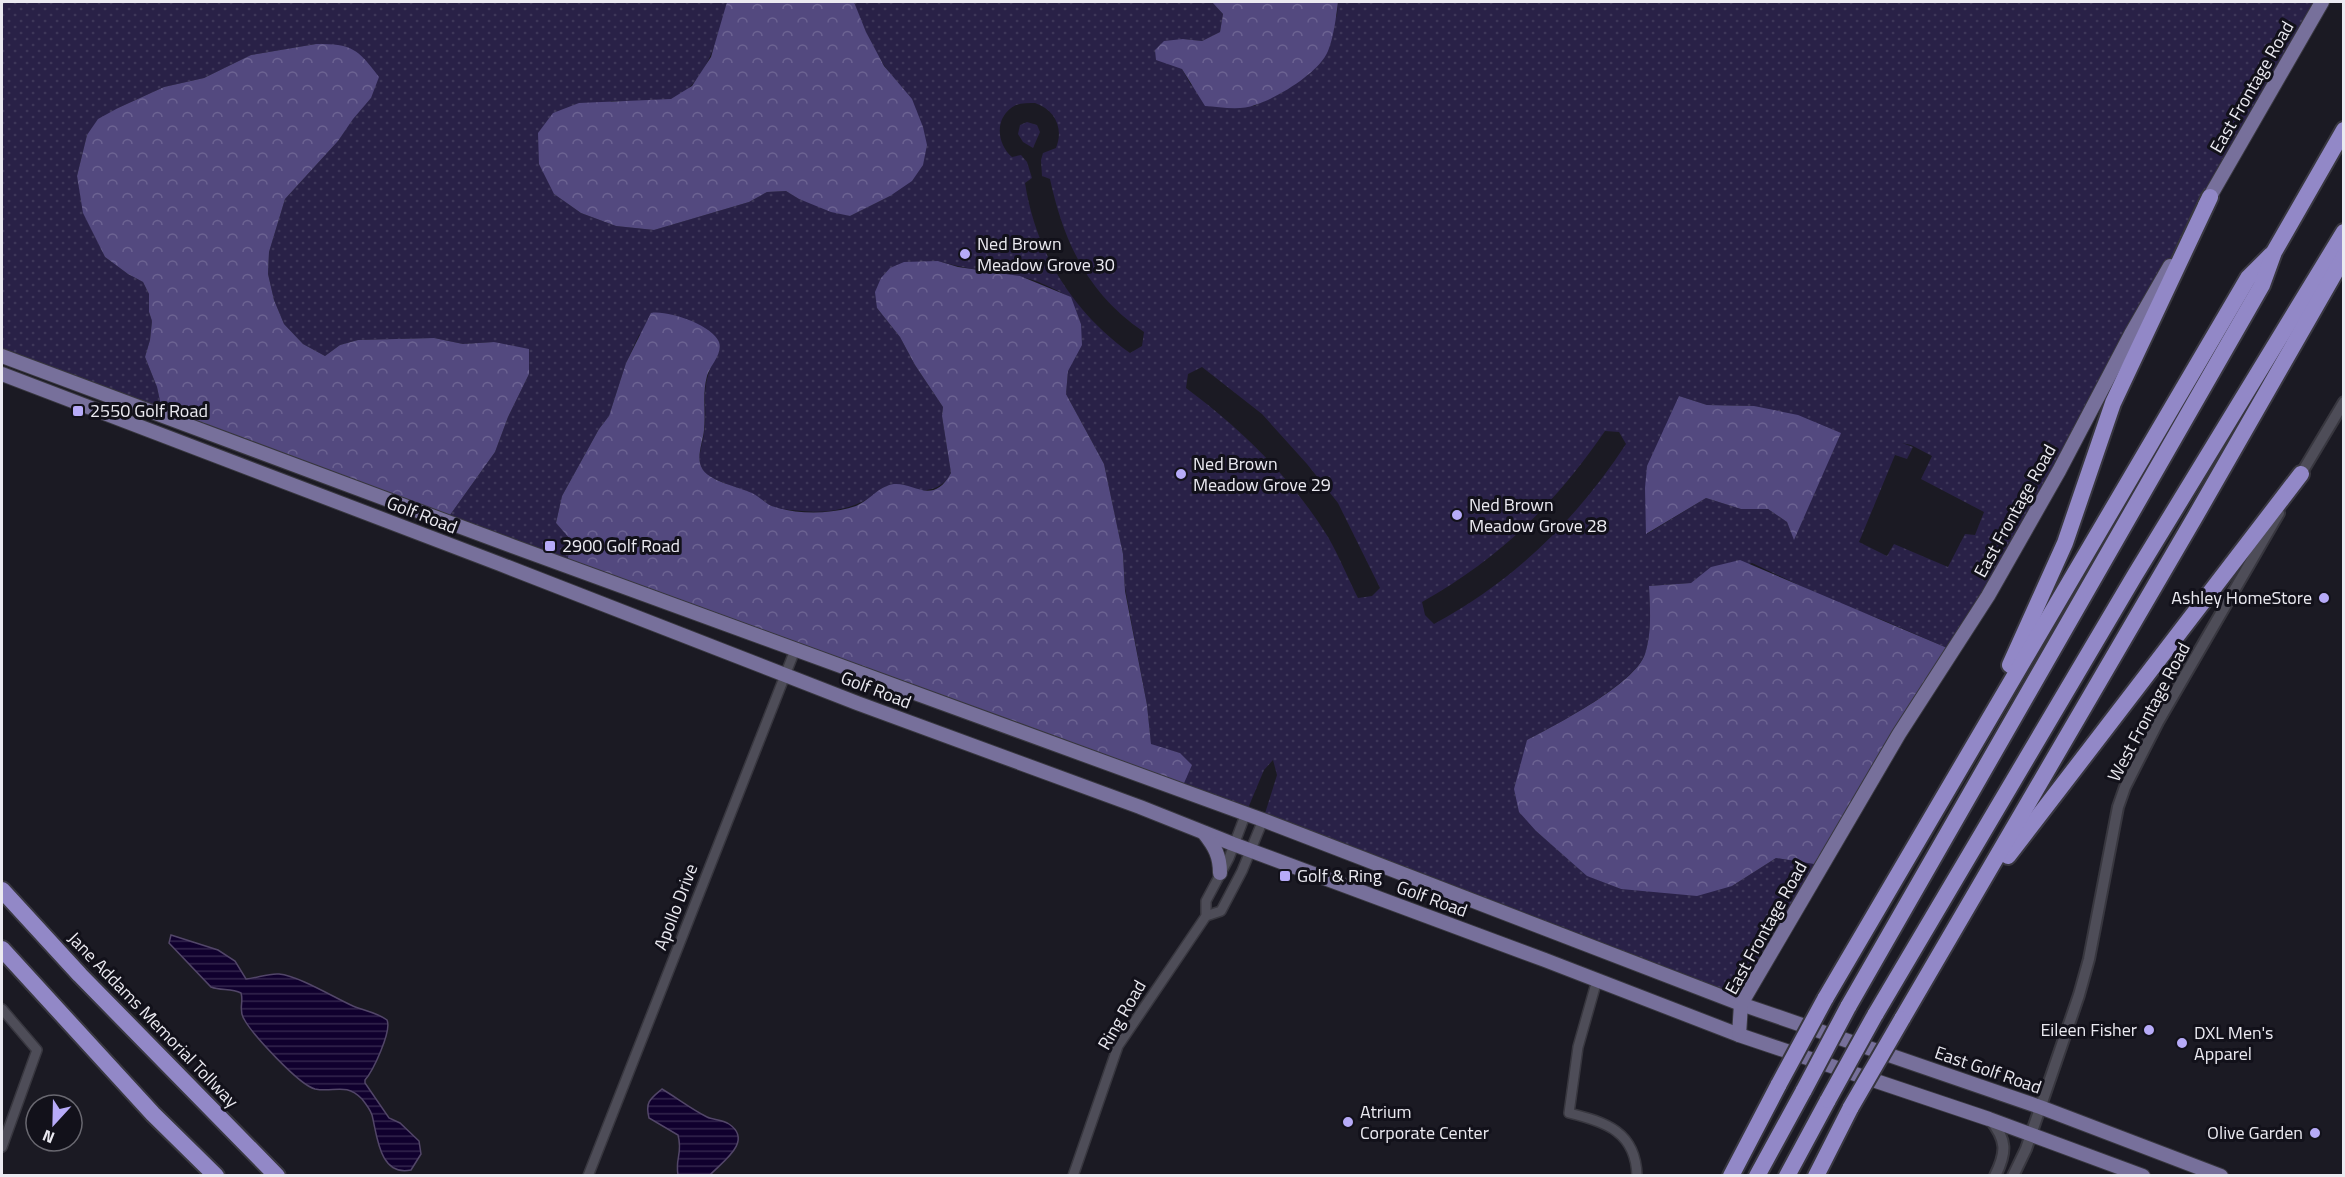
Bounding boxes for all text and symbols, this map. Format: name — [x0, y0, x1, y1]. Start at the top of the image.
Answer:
street label: East Frontage Road — [2203, 16, 2300, 158]
place label: Ned Brown Meadow Grove 30 — [977, 230, 1115, 278]
marker: Ned Brown Meadow Grove 30 — [958, 247, 972, 261]
place label: 2550 Golf Road — [90, 397, 208, 424]
marker: 2550 Golf Road — [71, 404, 85, 418]
street label: East Frontage Road — [1967, 439, 2062, 582]
place label: Ned Brown Meadow Grove 29 — [1193, 450, 1331, 498]
marker: Ned Brown Meadow Grove 29 — [1174, 467, 1188, 481]
street label: Golf Road — [383, 489, 461, 540]
place label: Ned Brown Meadow Grove 28 — [1469, 491, 1607, 539]
marker: Ned Brown Meadow Grove 28 — [1450, 508, 1464, 522]
place label: 2900 Golf Road — [562, 532, 680, 559]
marker: 2900 Golf Road — [543, 539, 557, 553]
place label: Ashley HomeStore — [2171, 584, 2312, 611]
marker: Ashley HomeStore — [2317, 591, 2331, 605]
street label: West Frontage Road — [2100, 637, 2197, 786]
street label: Golf Road — [837, 664, 915, 715]
street label: East Frontage Road — [1718, 856, 1813, 999]
street label: Apollo Drive — [647, 860, 704, 954]
place label: Golf & Ring — [1297, 862, 1382, 889]
marker: Golf & Ring — [1278, 869, 1292, 883]
street label: Golf Road — [1393, 873, 1471, 924]
street label: Jane Addams Memorial Tollway — [62, 925, 245, 1114]
street label: Ring Road — [1091, 975, 1152, 1055]
place label: Eileen Fisher — [2040, 1016, 2137, 1043]
place label: DXL Men's Apparel — [2194, 1019, 2273, 1067]
marker: Eileen Fisher — [2142, 1023, 2156, 1037]
marker: DXL Men's Apparel — [2175, 1036, 2189, 1050]
street label: East Golf Road — [1931, 1039, 2045, 1100]
north arrow — [24, 1093, 84, 1153]
place label: Atrium Corporate Center — [1360, 1098, 1489, 1146]
marker: Atrium Corporate Center — [1341, 1115, 1355, 1129]
place label: Olive Garden — [2207, 1119, 2303, 1146]
text: N — [39, 1124, 58, 1150]
marker: Olive Garden — [2308, 1126, 2322, 1140]

